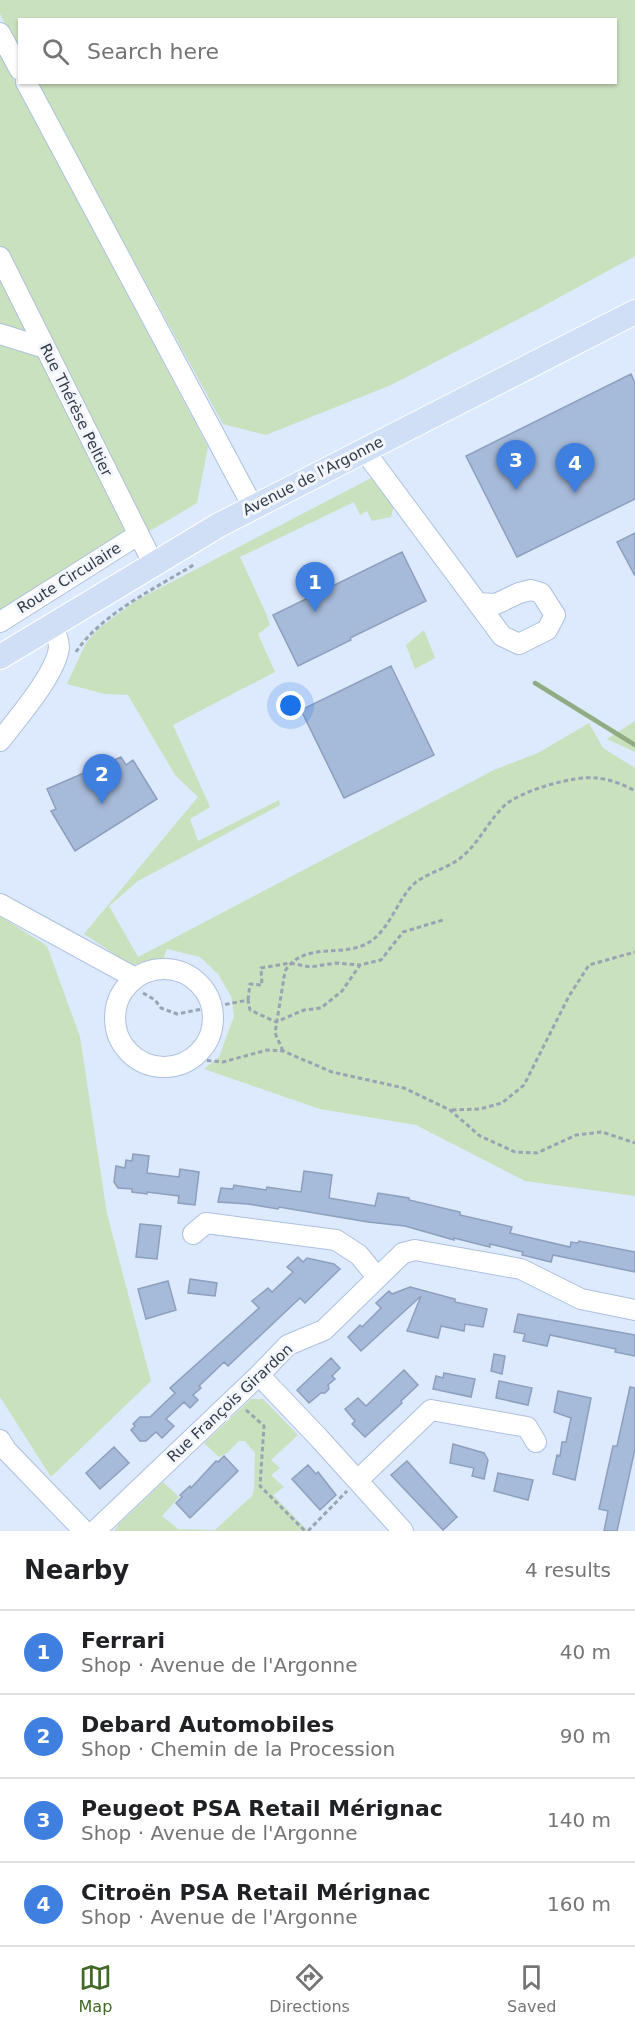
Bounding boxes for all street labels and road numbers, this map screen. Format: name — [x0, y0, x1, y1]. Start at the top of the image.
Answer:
street label: Rue Thérèse Peltier — [36, 341, 116, 480]
street label: Avenue de l'Argonne — [240, 433, 386, 519]
street label: Route Circulaire — [14, 539, 124, 617]
street label: Rue François Girardon — [163, 1340, 297, 1466]

